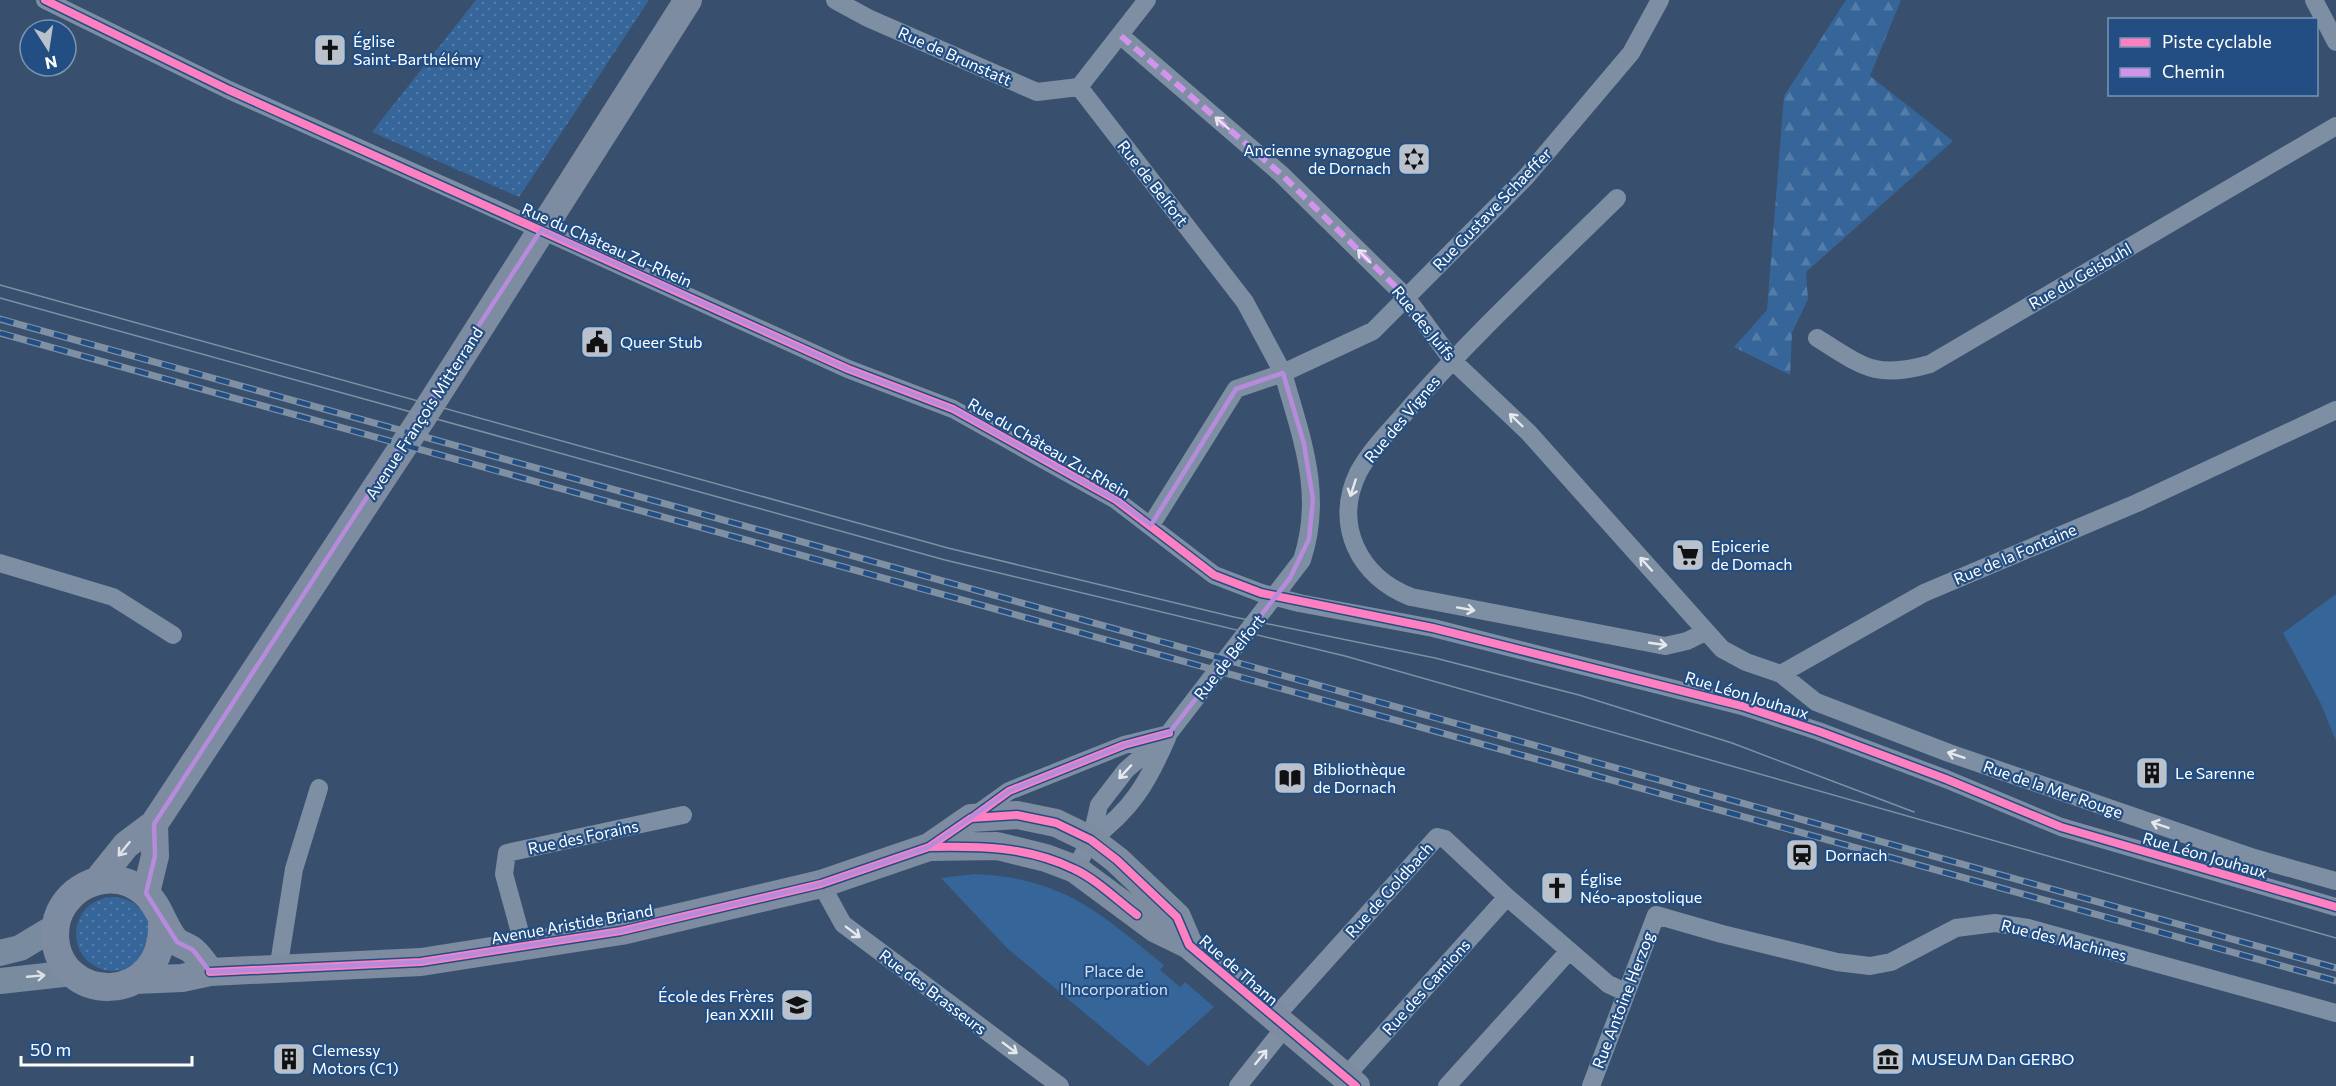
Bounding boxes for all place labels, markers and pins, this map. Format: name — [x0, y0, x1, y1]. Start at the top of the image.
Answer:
place label: Église Saint-Barthélémy — [353, 31, 481, 68]
church icon: Église Saint-Barthélémy — [312, 32, 348, 68]
place label: Ancienne synagogue de Dornach — [1243, 140, 1391, 177]
synagogue icon: Ancienne synagogue de Dornach — [1396, 141, 1432, 177]
public building icon: Queer Stub — [579, 324, 615, 360]
place label: Queer Stub — [620, 332, 703, 351]
place label: Epicerie de Domach — [1711, 536, 1793, 573]
supermarket icon: Epicerie de Domach — [1670, 537, 1706, 573]
building icon: Le Sarenne — [2134, 755, 2170, 791]
place label: Bibliothèque de Dornach — [1313, 759, 1405, 796]
library icon: Bibliothèque de Dornach — [1272, 760, 1308, 796]
place label: Le Sarenne — [2175, 763, 2255, 782]
station icon: Dornach — [1784, 837, 1820, 873]
place label: Dornach — [1825, 845, 1887, 864]
place label: Église Néo-apostolique — [1580, 869, 1702, 906]
church icon: Église Néo-apostolique — [1539, 870, 1575, 906]
place label: École des Frères Jean XXIII — [658, 986, 774, 1023]
school or university icon: École des Frères Jean XXIII — [779, 987, 815, 1023]
place label: Clemessy Motors (C1) — [312, 1040, 399, 1077]
building icon: Clemessy Motors (C1) — [271, 1041, 307, 1077]
museum icon: MUSEUM Dan GERBO — [1870, 1041, 1906, 1077]
place label: MUSEUM Dan GERBO — [1911, 1049, 2074, 1068]

